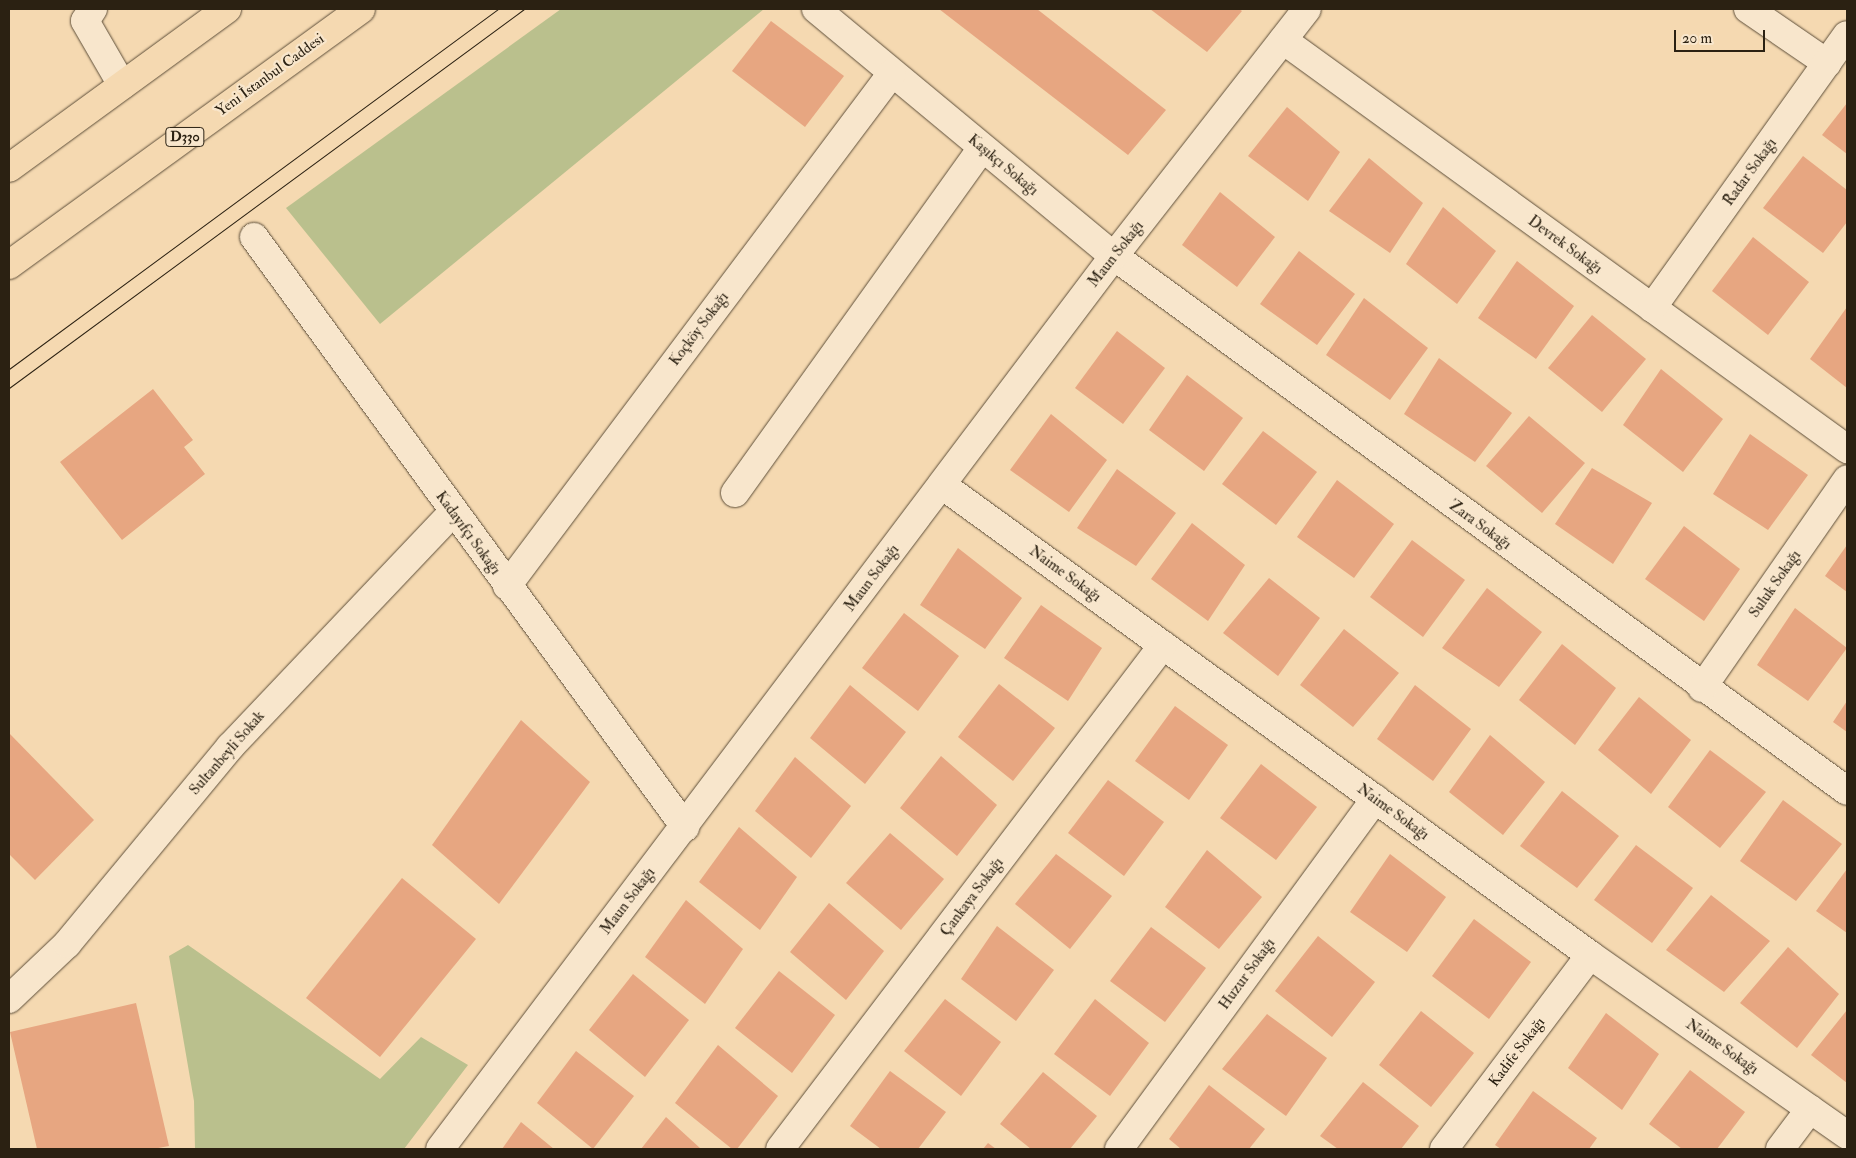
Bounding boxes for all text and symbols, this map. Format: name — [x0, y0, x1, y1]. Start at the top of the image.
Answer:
scale bar — [1676, 20, 1767, 52]
text: 20 m — [1682, 29, 1712, 48]
street label: Yeni İstanbul Caddesi — [212, 30, 328, 120]
road number: D330 — [165, 125, 205, 148]
street label: Kaşıkçı Sokağı — [964, 130, 1042, 200]
street label: Radar Sokağı — [1719, 135, 1781, 209]
street label: Devrek Sokağı — [1524, 212, 1606, 278]
street label: Maun Sokağı — [1084, 217, 1148, 291]
street label: Koçköy Sokağı — [666, 289, 732, 369]
street label: Kadayıfçı Sokağı — [432, 488, 504, 578]
street label: Zara Sokağı — [1445, 496, 1515, 554]
street label: Maun Sokağı — [841, 541, 903, 615]
street label: Naime Sokağı — [1026, 542, 1104, 606]
street label: Suluk Sokağı — [1745, 547, 1805, 621]
street label: Sultanbeyli Sokak — [186, 707, 268, 799]
street label: Naime Sokağı — [1354, 780, 1432, 844]
street label: Çankaya Sokağı — [937, 854, 1007, 940]
street label: Maun Sokağı — [597, 864, 659, 938]
street label: Huzur Sokağı — [1215, 935, 1279, 1013]
street label: Kadife Sokağı — [1485, 1014, 1549, 1090]
street label: Naime Sokağı — [1682, 1015, 1762, 1079]

